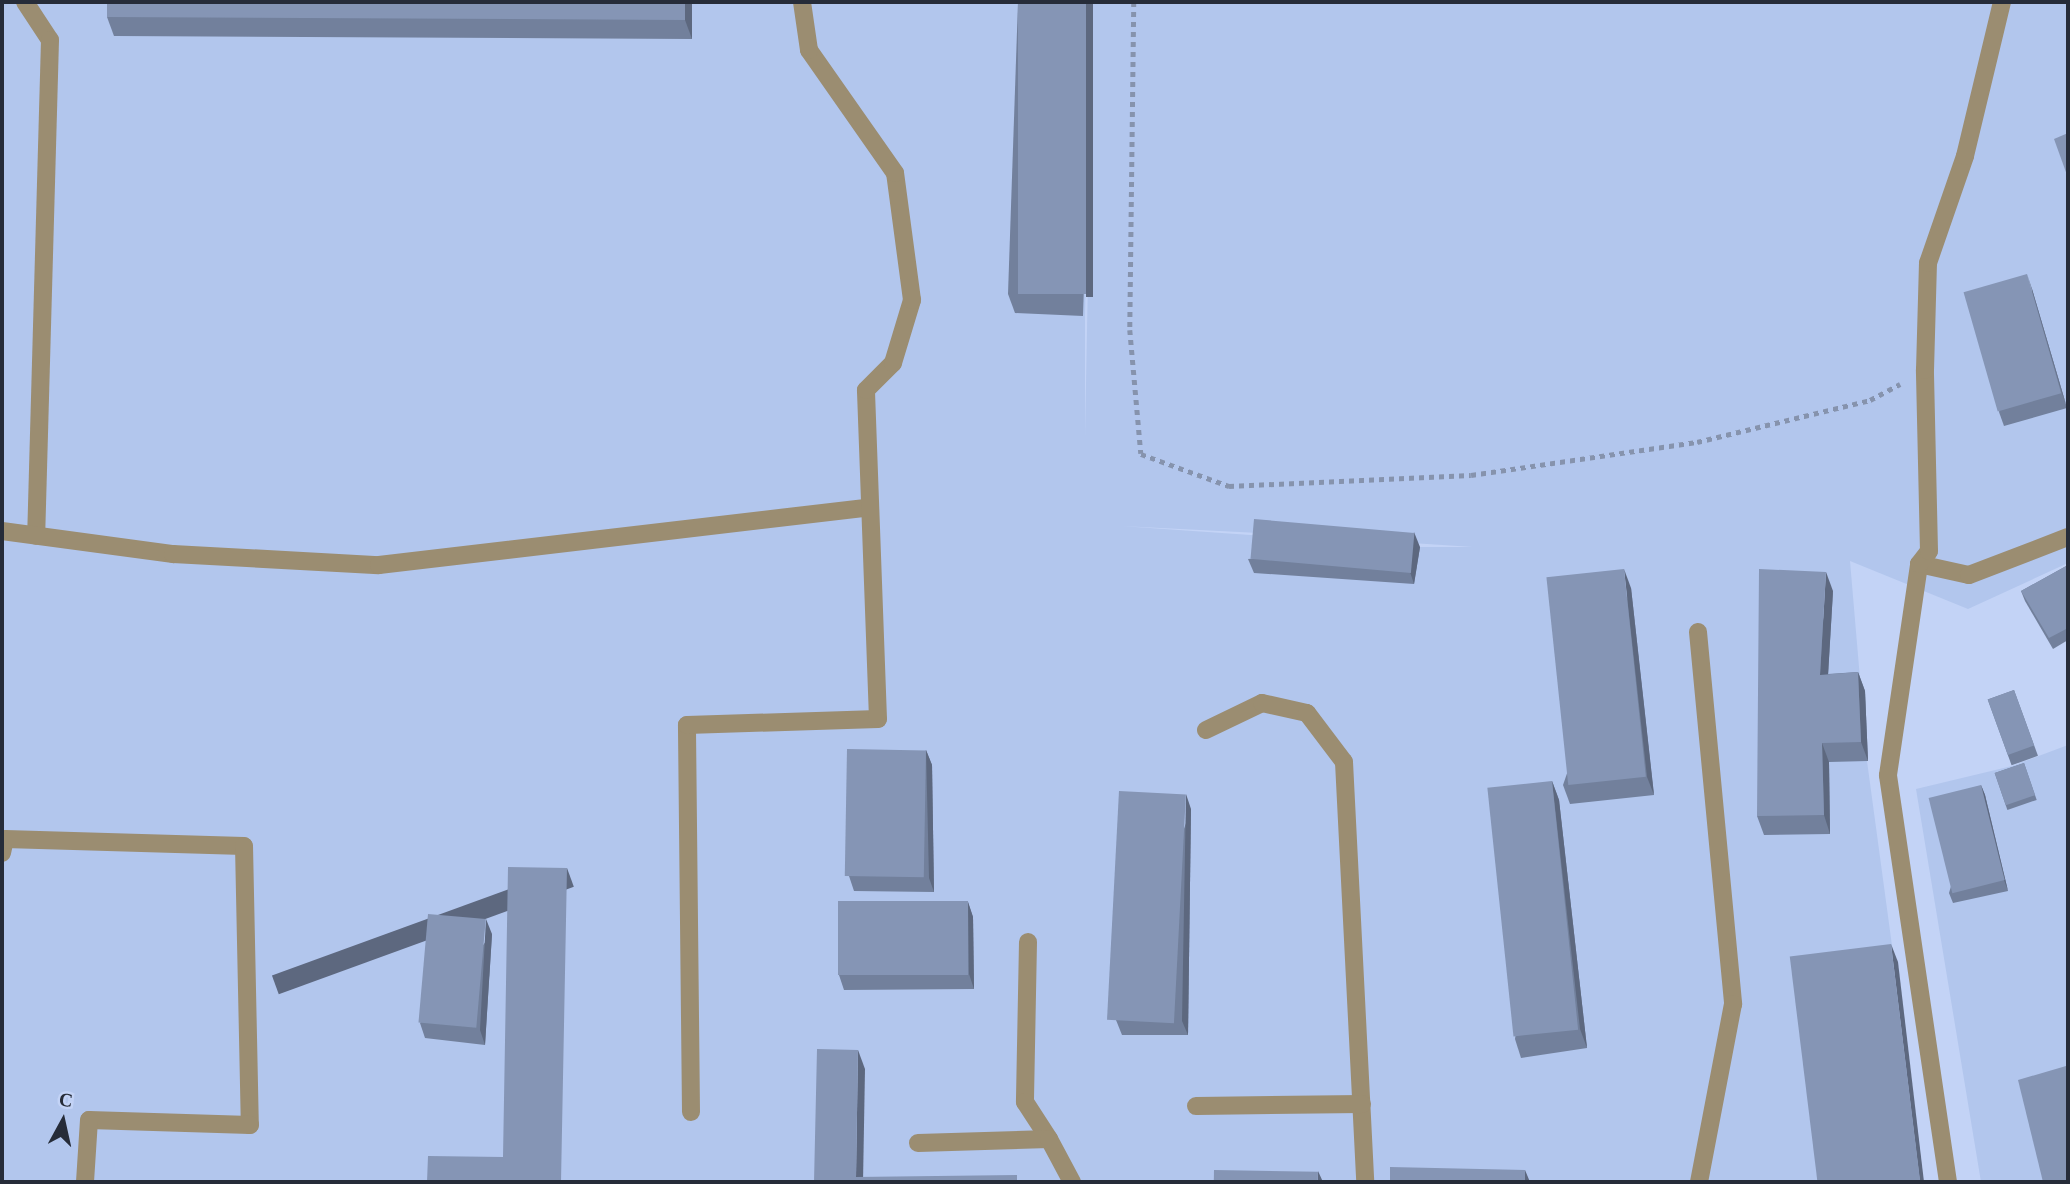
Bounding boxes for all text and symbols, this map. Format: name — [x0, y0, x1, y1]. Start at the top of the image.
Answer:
north arrow — [28, 1086, 98, 1156]
text: С — [58, 1087, 74, 1112]

